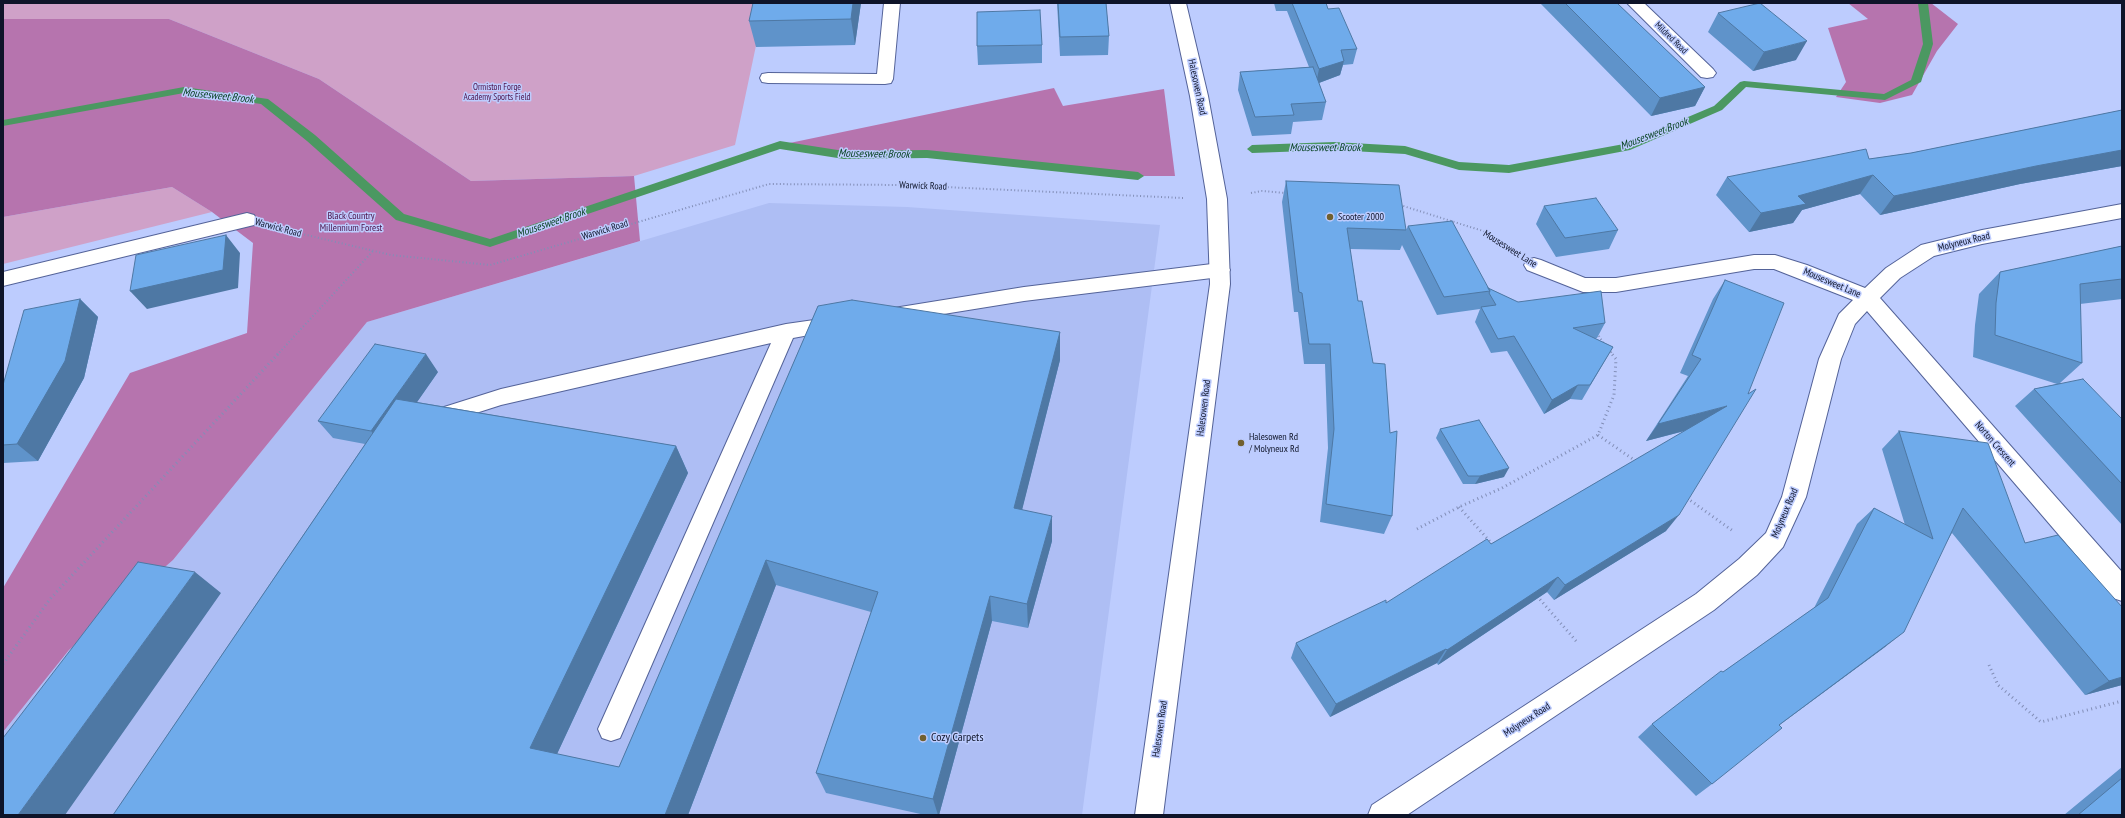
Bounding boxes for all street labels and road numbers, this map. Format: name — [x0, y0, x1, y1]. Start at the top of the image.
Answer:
street label: Mildred Road — [1652, 20, 1690, 56]
street label: Halesowen Road — [1185, 58, 1209, 116]
street label: Warwick Road — [899, 179, 947, 193]
street label: Warwick Road — [253, 216, 303, 240]
street label: Warwick Road — [580, 217, 630, 243]
street label: Mousesweet Lane — [1481, 228, 1539, 270]
street label: Molyneux Road — [1937, 230, 1991, 254]
street label: Mousesweet Lane — [1801, 265, 1863, 301]
street label: Halesowen Road — [1195, 379, 1213, 437]
street label: Norton Crescent — [1972, 419, 2018, 469]
street label: Molyneux Road — [1769, 486, 1801, 540]
street label: Halesowen Road — [1150, 700, 1170, 758]
street label: Molyneux Road — [1502, 701, 1552, 739]

